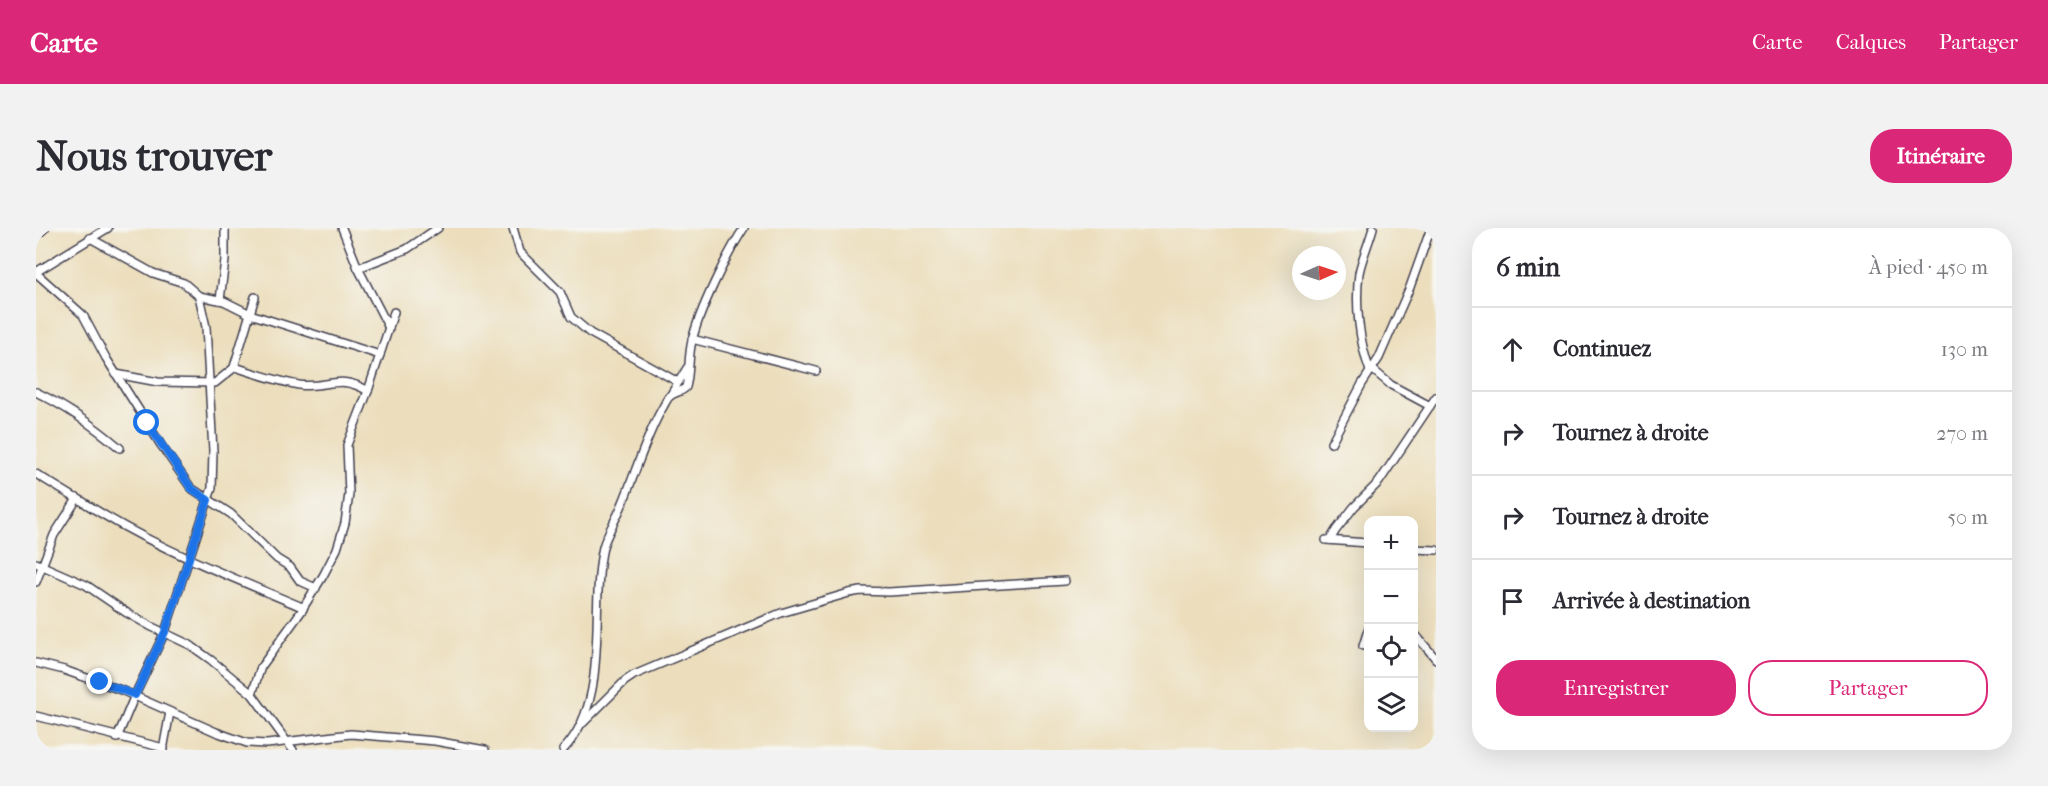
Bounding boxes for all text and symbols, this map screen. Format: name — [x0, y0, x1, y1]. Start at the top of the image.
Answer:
text: Carte — [30, 26, 98, 59]
text: Carte — [1752, 30, 1803, 54]
text: Calques — [1836, 30, 1906, 54]
text: Partager — [1939, 30, 2018, 54]
button: Itinéraire — [1870, 129, 2012, 183]
text: Nous trouver — [36, 132, 272, 181]
north arrow — [1292, 246, 1346, 300]
text: 6 min — [1496, 252, 1560, 283]
text: À pied · 450 m — [1869, 256, 1988, 279]
icon: ahead — [1496, 333, 1529, 366]
text: Continuez — [1553, 336, 1651, 362]
text: 130 m — [1941, 338, 1988, 361]
route start — [133, 409, 159, 435]
icon: right — [1496, 417, 1529, 450]
text: Tournez à droite — [1553, 420, 1709, 446]
text: 270 m — [1936, 422, 1988, 445]
icon: right — [1496, 501, 1529, 534]
text: Tournez à droite — [1553, 504, 1709, 530]
text: 50 m — [1947, 506, 1988, 529]
map controls — [1364, 516, 1418, 732]
button: + — [1364, 516, 1418, 570]
button: − — [1364, 570, 1418, 624]
icon: arrive — [1496, 585, 1529, 618]
text: Arrivée à destination — [1553, 588, 1750, 614]
button: locate — [1364, 624, 1418, 678]
button: Enregistrer — [1496, 660, 1736, 716]
button: Partager — [1748, 660, 1988, 716]
route end — [86, 668, 112, 694]
button: layers — [1364, 678, 1418, 732]

